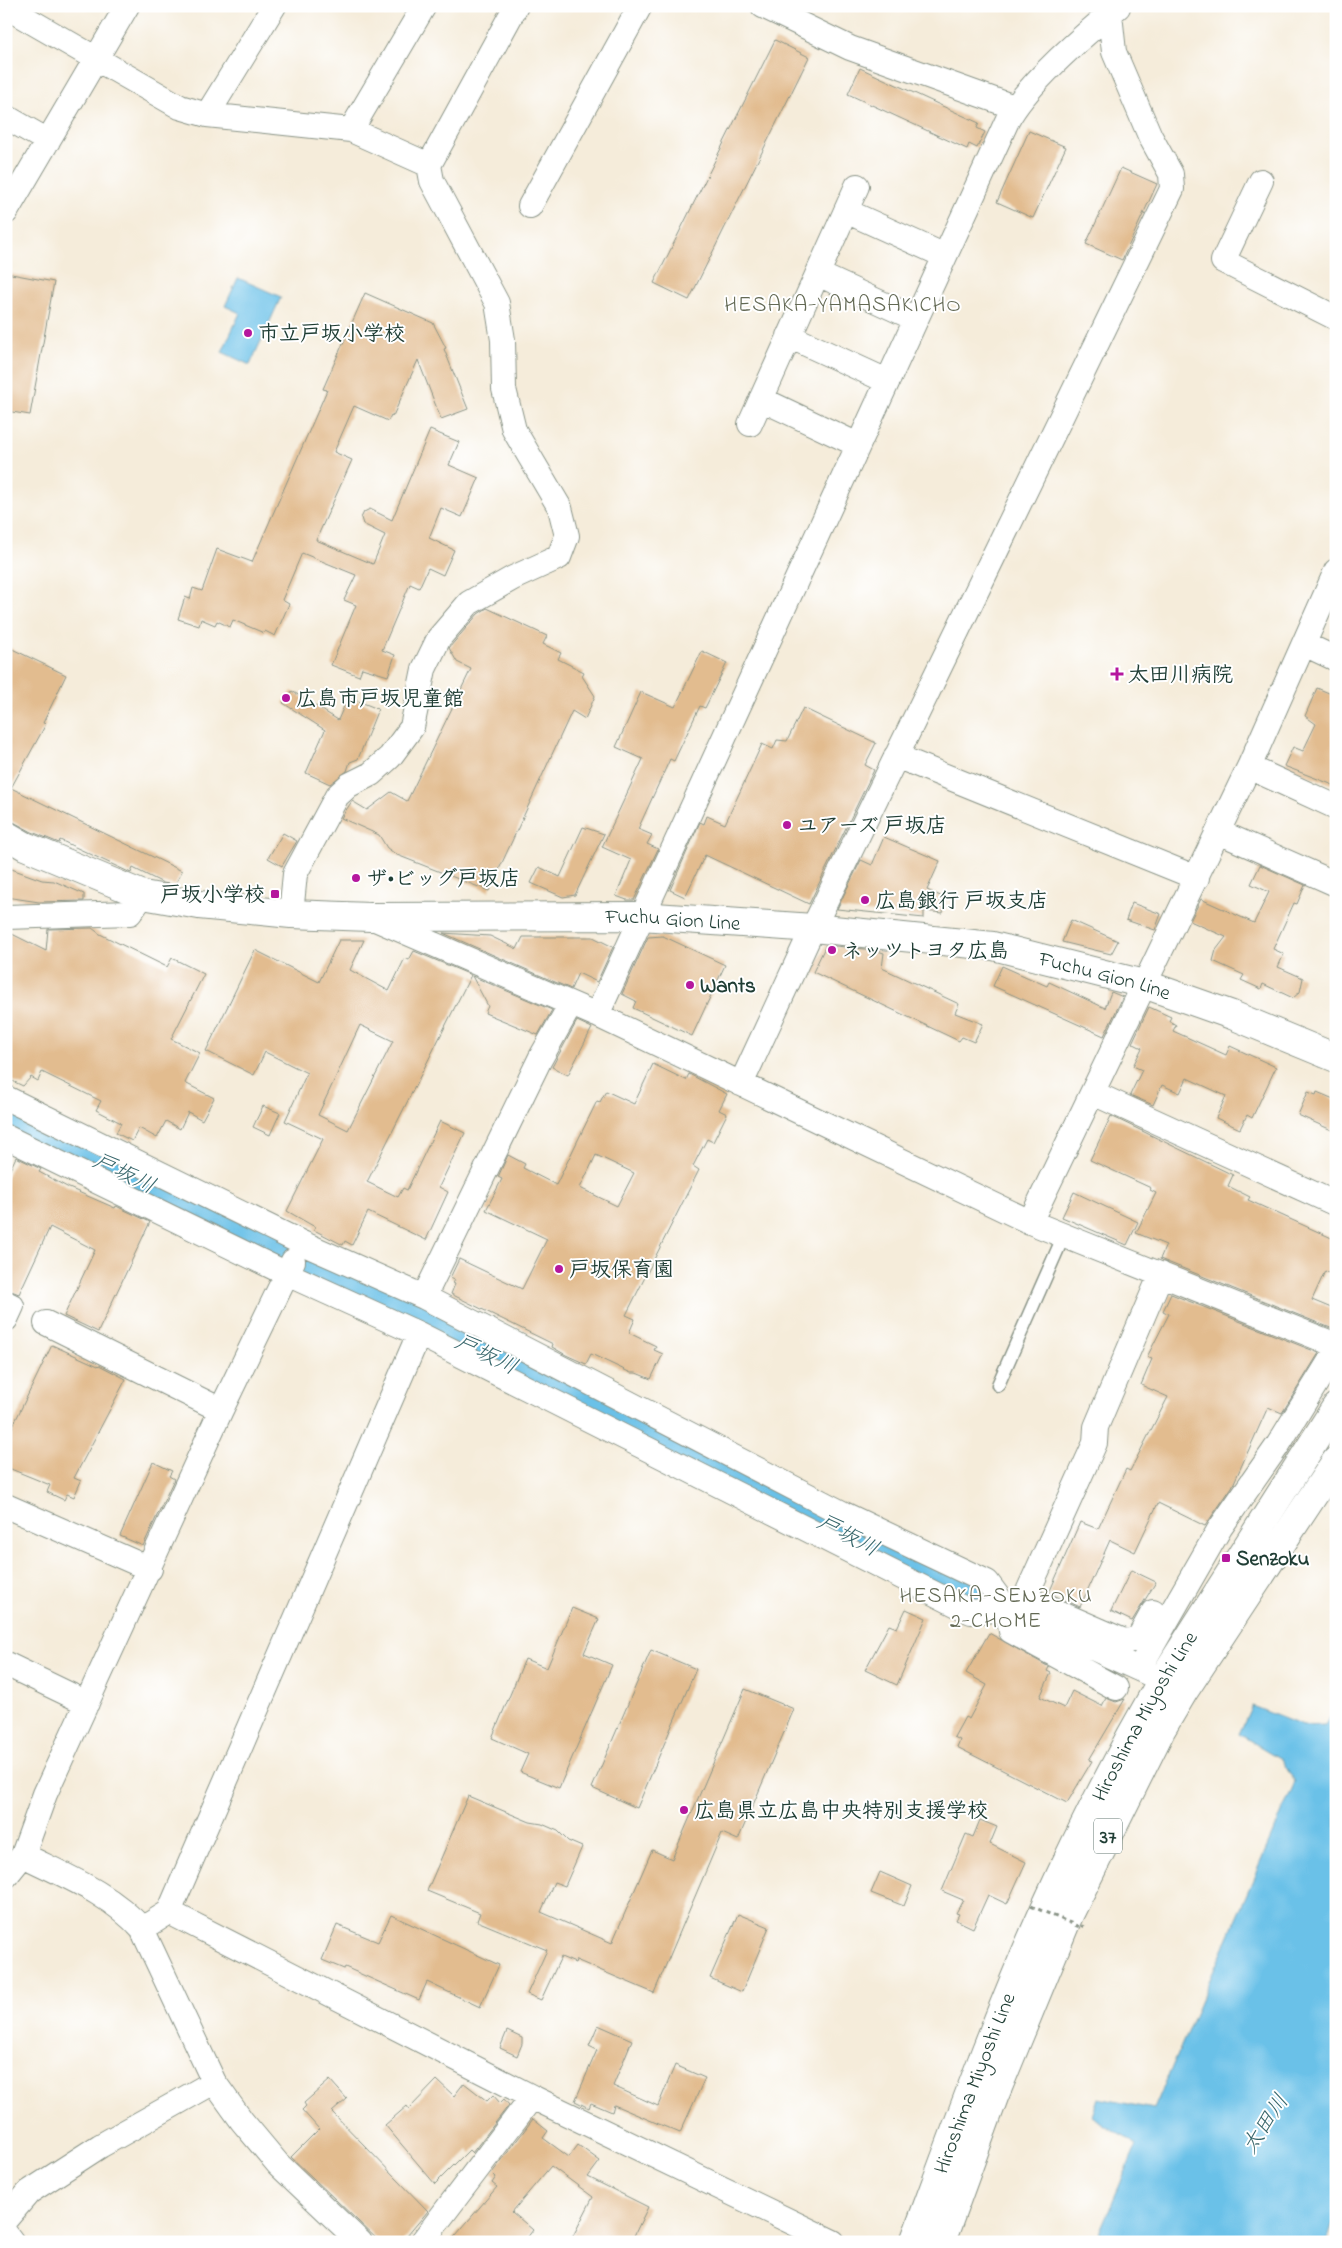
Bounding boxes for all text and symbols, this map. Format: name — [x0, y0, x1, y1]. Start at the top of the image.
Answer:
district label: HESAKA-YAMASAKICHO — [724, 290, 962, 322]
place label: 市立戸坂小学校 — [258, 320, 405, 350]
marker: 市立戸坂小学校 — [242, 327, 254, 339]
place label: 太田川病院 — [1128, 661, 1233, 691]
marker: 太田川病院 — [1110, 667, 1124, 681]
place label: 広島市戸坂児童館 — [296, 685, 464, 715]
marker: 広島市戸坂児童館 — [280, 692, 292, 704]
place label: ユアーズ 戸坂店 — [797, 812, 947, 842]
marker: ユアーズ 戸坂店 — [781, 819, 793, 831]
place label: ザ•ビッグ戸坂店 — [366, 865, 520, 895]
marker: ザ•ビッグ戸坂店 — [350, 872, 362, 884]
place label: 戸坂小学校 — [160, 881, 265, 911]
place label: 広島銀行 戸坂支店 — [875, 887, 1048, 917]
marker: 戸坂小学校 — [269, 888, 281, 900]
marker: 広島銀行 戸坂支店 — [859, 894, 871, 906]
street label: Fuchu Gion Line — [604, 903, 742, 940]
place label: ネッツトヨタ広島 — [842, 937, 1009, 967]
marker: ネッツトヨタ広島 — [826, 944, 838, 956]
street label: Fuchu Gion Line — [1034, 945, 1175, 1009]
place label: Wants — [700, 972, 756, 1002]
marker: Wants — [684, 979, 696, 991]
water label: 戸坂川 — [87, 1146, 160, 1204]
place label: 戸坂保育園 — [569, 1256, 674, 1286]
marker: 戸坂保育園 — [553, 1263, 565, 1275]
water label: 戸坂川 — [449, 1327, 522, 1385]
water label: 戸坂川 — [811, 1507, 884, 1566]
place label: Senzoku — [1236, 1545, 1310, 1575]
marker: Senzoku — [1220, 1552, 1232, 1564]
district label: HESAKA-SENZOKU 2-CHOME — [899, 1581, 1093, 1638]
street label: Hiroshima Miyoshi Line — [1086, 1626, 1207, 1807]
place label: 広島県立広島中央特別支援学校 — [694, 1797, 988, 1827]
marker: 広島県立広島中央特別支援学校 — [678, 1804, 690, 1816]
road number: 37 — [1094, 1818, 1122, 1854]
street label: Hiroshima Miyoshi Line — [928, 1988, 1025, 2178]
water label: 太田川 — [1235, 2088, 1298, 2161]

